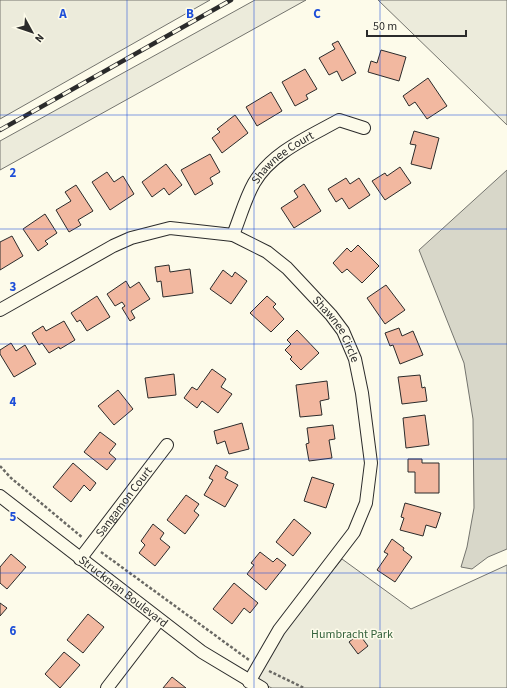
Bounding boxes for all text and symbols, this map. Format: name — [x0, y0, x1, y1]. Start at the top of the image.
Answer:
text: A — [58, 5, 67, 23]
text: B — [186, 5, 194, 23]
text: C — [313, 5, 321, 23]
north arrow — [12, 12, 52, 52]
scale bar — [367, 12, 466, 38]
text: 50 m — [373, 18, 397, 35]
text: N — [31, 30, 47, 46]
street label: Shawnee Court — [247, 127, 317, 187]
text: 2 — [10, 164, 17, 182]
text: 3 — [10, 278, 17, 296]
street label: Shawnee Circle — [309, 292, 364, 365]
text: 4 — [10, 393, 17, 411]
street label: Sangamon Court — [91, 463, 156, 541]
text: 5 — [10, 508, 17, 526]
street label: Struckman Boulevard — [75, 551, 172, 631]
text: 6 — [10, 622, 17, 640]
park label: Humbracht Park — [311, 626, 393, 643]

